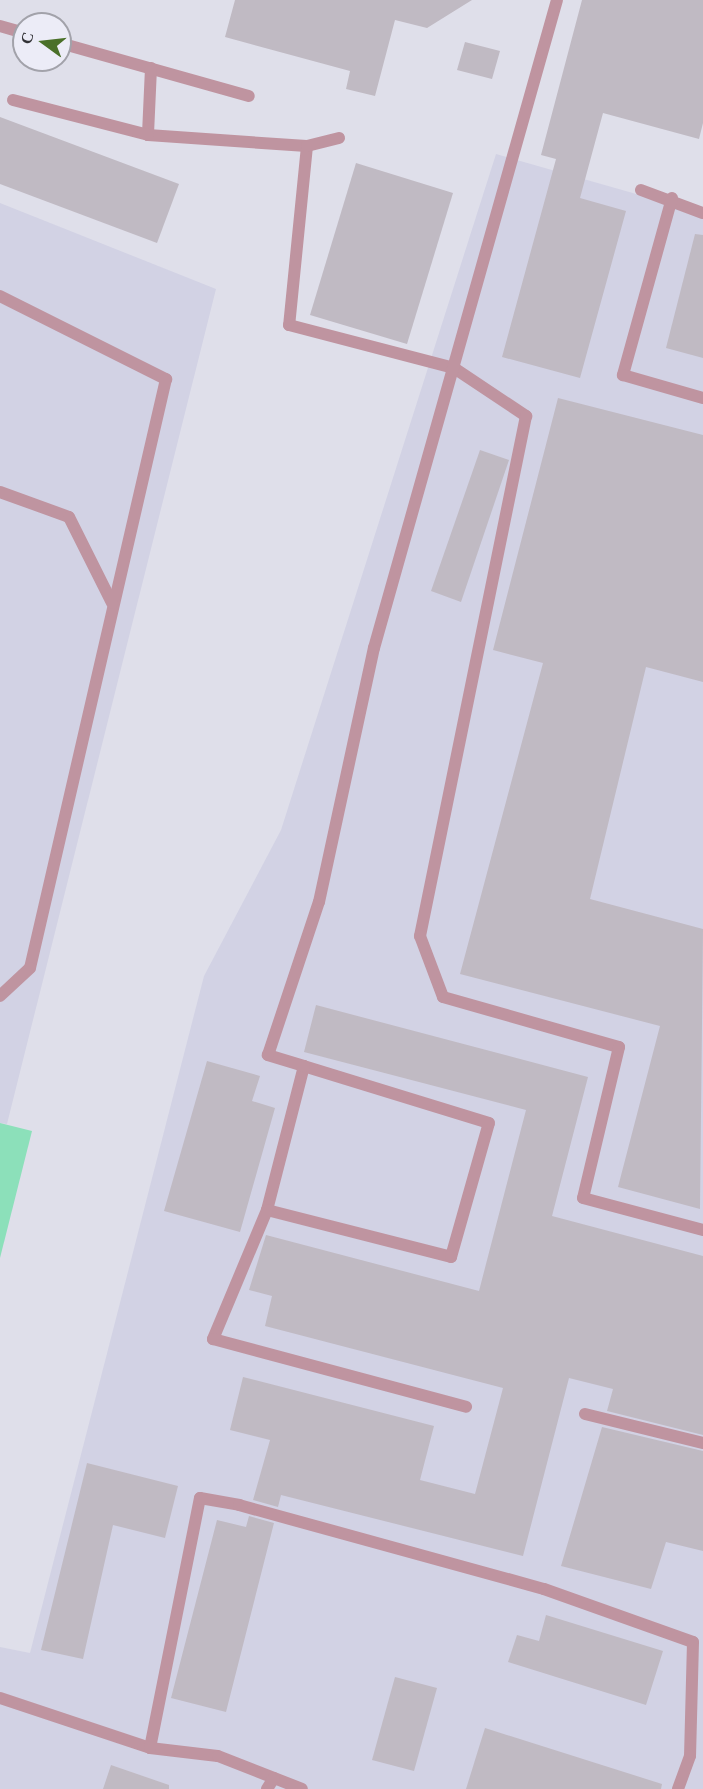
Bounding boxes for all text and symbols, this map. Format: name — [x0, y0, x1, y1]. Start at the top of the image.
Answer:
north arrow — [12, 12, 72, 72]
text: С — [15, 30, 38, 46]

